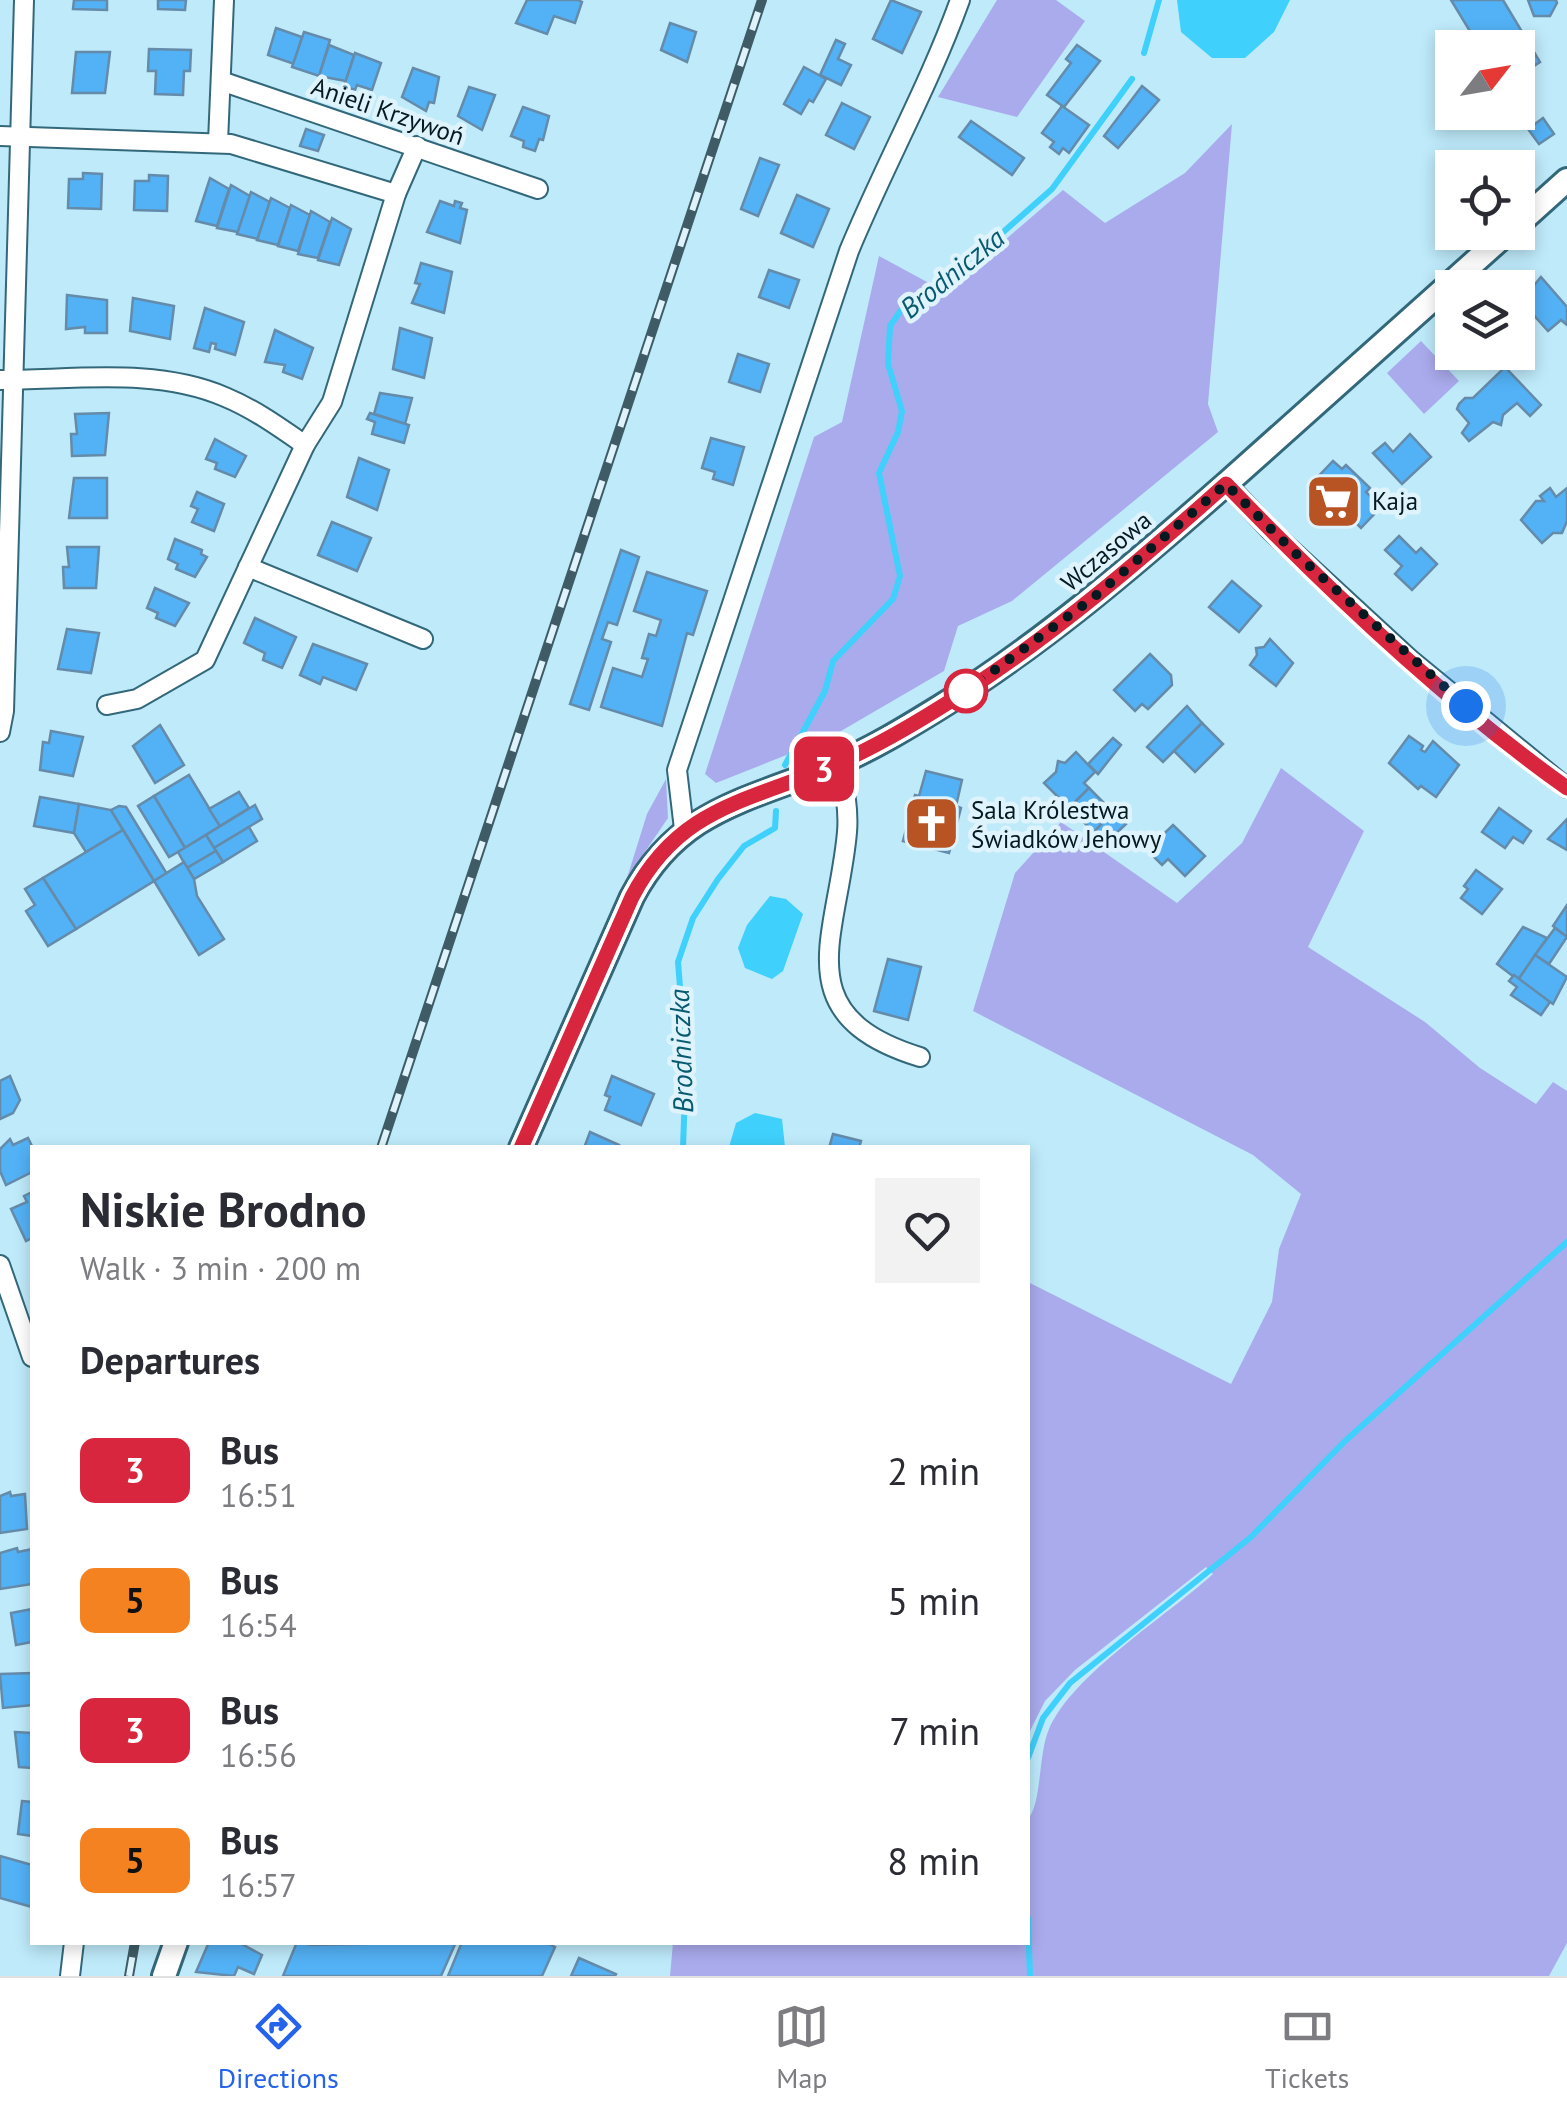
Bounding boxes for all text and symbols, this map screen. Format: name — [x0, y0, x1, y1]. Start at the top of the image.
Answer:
north arrow — [1435, 30, 1535, 130]
map controls — [1435, 30, 1535, 370]
street label: Anieli Krzywoń — [307, 70, 469, 152]
button: locate — [1435, 150, 1535, 250]
water label: Brodniczka — [892, 219, 1012, 326]
button: layers — [1435, 270, 1535, 370]
supermarket icon: Kaja — [1303, 471, 1363, 531]
place label: Kaja — [1372, 485, 1418, 517]
street label: Wczasowa — [1054, 504, 1158, 598]
unlabelled marker — [945, 670, 987, 712]
your location — [1441, 681, 1491, 731]
line badge: 3 — [792, 736, 856, 802]
text: 3 — [814, 746, 834, 792]
church icon: Sala Królestwa Świadków Jehowy — [902, 794, 962, 854]
place label: Sala Królestwa Świadków Jehowy — [971, 794, 1162, 855]
water label: Brodniczka — [660, 988, 701, 1114]
text: Niskie Brodno — [80, 1178, 367, 1240]
button: heart — [875, 1178, 980, 1283]
text: Walk · 3 min · 200 m — [80, 1247, 361, 1289]
text: Departures — [80, 1335, 260, 1384]
text: Bus — [220, 1425, 279, 1474]
text: 2 min — [887, 1446, 980, 1495]
text: 3 — [125, 1447, 145, 1493]
text: 16:51 — [220, 1474, 297, 1516]
text: Bus — [220, 1555, 279, 1604]
text: 5 min — [887, 1576, 980, 1625]
text: 5 — [125, 1577, 145, 1623]
text: 16:54 — [220, 1604, 297, 1646]
text: Bus — [220, 1685, 279, 1734]
text: 7 min — [889, 1706, 980, 1755]
text: 3 — [125, 1707, 145, 1753]
text: 16:56 — [220, 1734, 297, 1776]
text: Bus — [220, 1815, 279, 1864]
text: 8 min — [887, 1836, 980, 1885]
text: 5 — [125, 1837, 145, 1883]
text: 16:57 — [220, 1864, 297, 1906]
tab: Directions — [218, 1999, 339, 2096]
tab: Map — [774, 1999, 829, 2096]
tab: Tickets — [1265, 1999, 1349, 2096]

